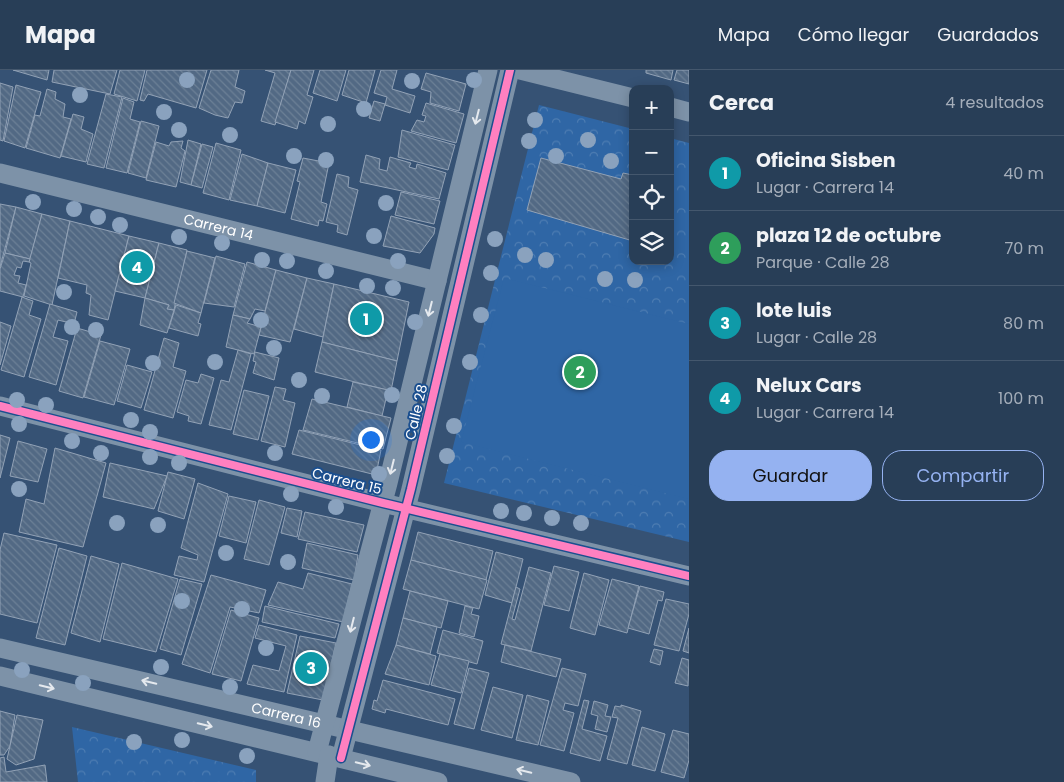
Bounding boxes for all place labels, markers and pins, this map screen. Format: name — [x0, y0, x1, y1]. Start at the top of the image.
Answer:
pin: 4 — [121, 248, 153, 286]
pin: 1 — [350, 300, 382, 338]
pin: 2 — [564, 353, 596, 391]
pin: 3 — [295, 649, 327, 687]

